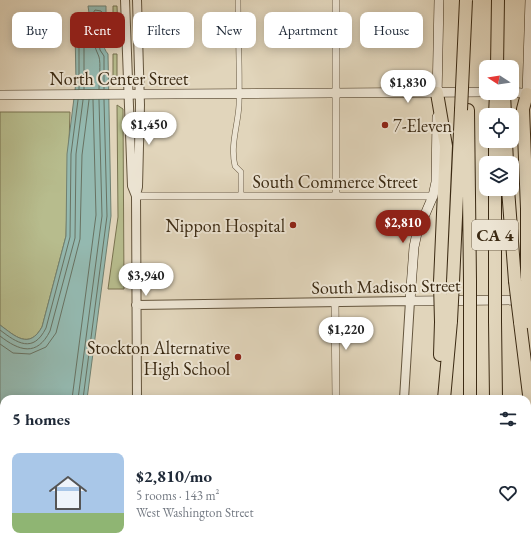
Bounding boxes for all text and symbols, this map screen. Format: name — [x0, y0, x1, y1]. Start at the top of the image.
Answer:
chip: Buy — [12, 12, 62, 48]
chip: Rent — [70, 12, 125, 48]
chip: Filters — [133, 12, 194, 48]
chip: New — [202, 12, 256, 48]
chip: Apartment — [264, 12, 352, 48]
chip: House — [360, 12, 423, 48]
north arrow — [479, 60, 519, 100]
map controls — [479, 60, 519, 196]
street label: North Center Street — [50, 67, 189, 90]
pin: $1,830 — [375, 70, 441, 104]
text: $1,830 — [390, 74, 426, 91]
button: locate — [479, 108, 519, 148]
pin: $1,450 — [116, 112, 182, 146]
place label: 7-Eleven — [393, 114, 453, 137]
text: $1,450 — [131, 116, 167, 133]
marker: 7-Eleven — [380, 120, 390, 130]
button: layers — [479, 156, 519, 196]
street label: South Commerce Street — [252, 170, 418, 193]
pin: $2,810 — [370, 210, 436, 244]
place label: Nippon Hospital — [165, 214, 285, 237]
text: $2,810 — [385, 214, 421, 231]
marker: Nippon Hospital — [288, 220, 298, 230]
road number: CA 4 — [472, 220, 518, 250]
pin: $3,940 — [113, 263, 179, 297]
text: $3,940 — [128, 267, 164, 284]
street label: South Madison Street — [311, 273, 461, 299]
pin: $1,220 — [313, 317, 379, 351]
text: $1,220 — [328, 321, 364, 338]
place label: Stockton Alternative High School — [87, 336, 230, 380]
marker: Stockton Alternative High School — [233, 352, 243, 362]
text: 5 homes — [12, 408, 70, 430]
icon: filters — [497, 408, 519, 430]
text: $2,810/mo — [136, 465, 212, 487]
icon: home — [44, 469, 92, 517]
icon: heart — [497, 482, 519, 504]
text: 5 rooms · 143 m² — [136, 487, 220, 504]
text: West Washington Street — [136, 504, 254, 521]

